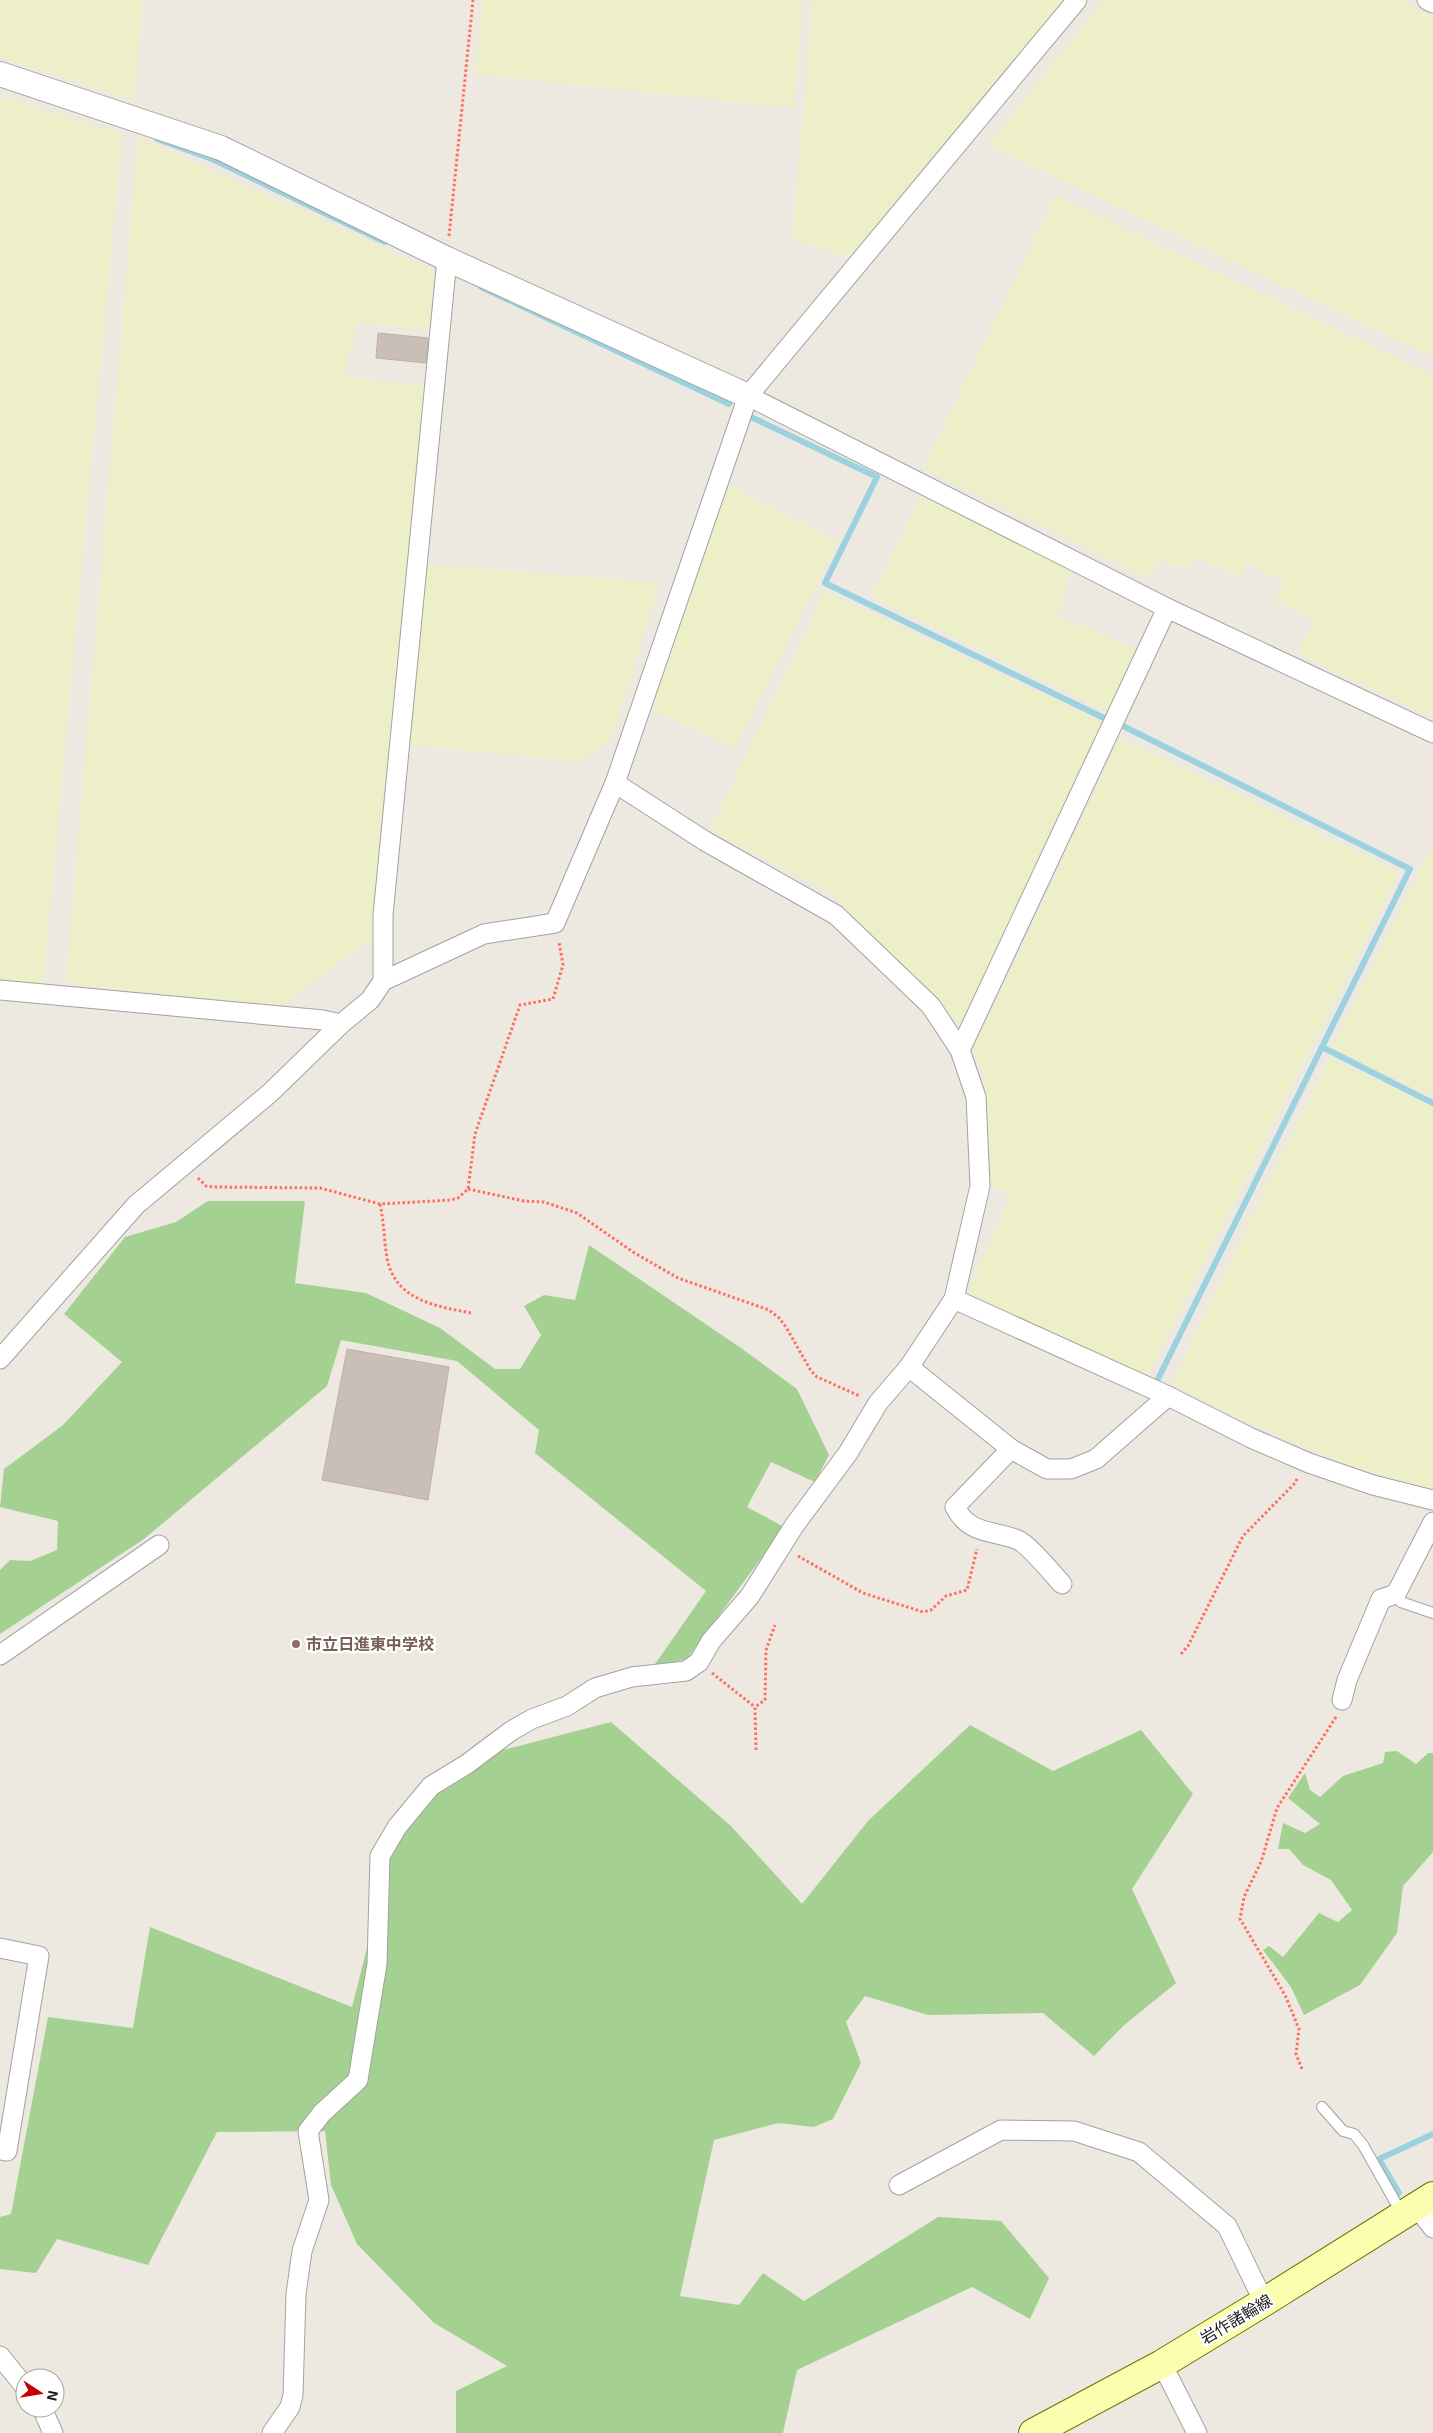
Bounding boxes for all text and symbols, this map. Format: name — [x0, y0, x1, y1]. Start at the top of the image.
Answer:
place label: 市立日進東中学校 — [306, 1634, 434, 1653]
marker: 市立日進東中学校 — [290, 1638, 302, 1650]
street label: 岩作諸輪線 — [1197, 2290, 1275, 2347]
north arrow — [15, 2368, 65, 2418]
text: N — [44, 2389, 63, 2403]

